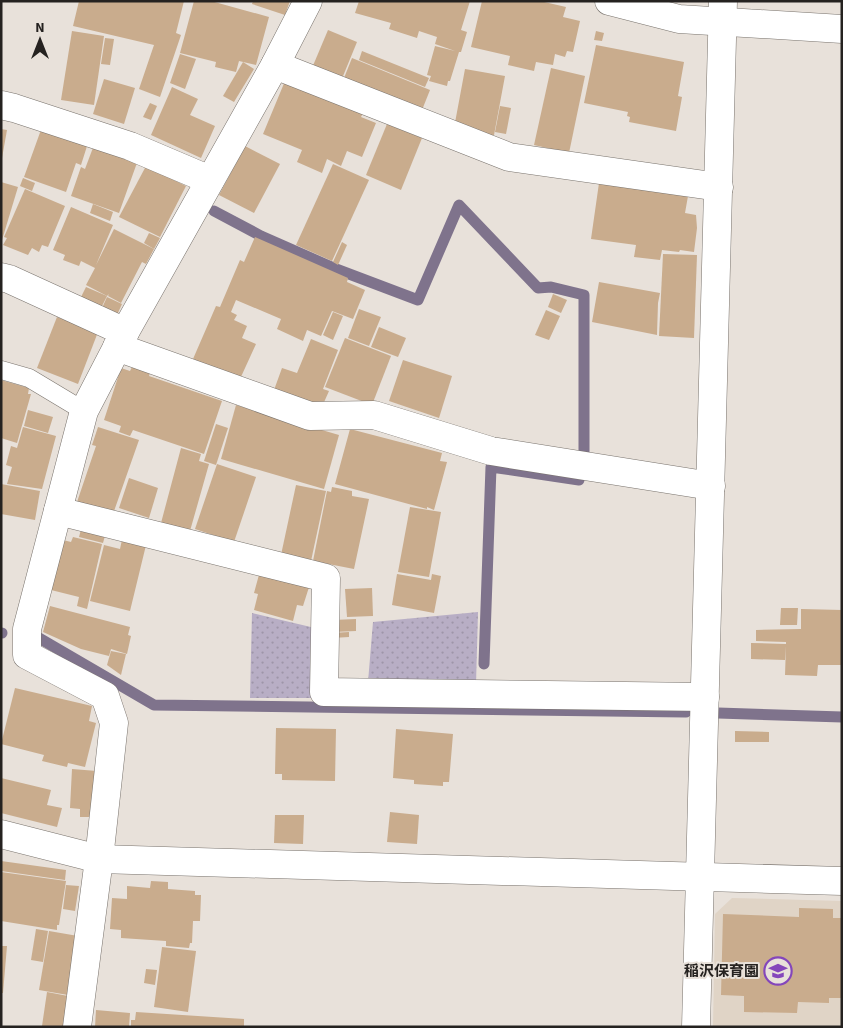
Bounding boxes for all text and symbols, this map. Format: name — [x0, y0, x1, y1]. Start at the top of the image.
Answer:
north arrow — [15, 15, 65, 65]
text: N — [35, 18, 45, 38]
school or university icon: 稲沢保育園 — [763, 956, 793, 986]
place label: 稲沢保育園 — [684, 961, 759, 982]

